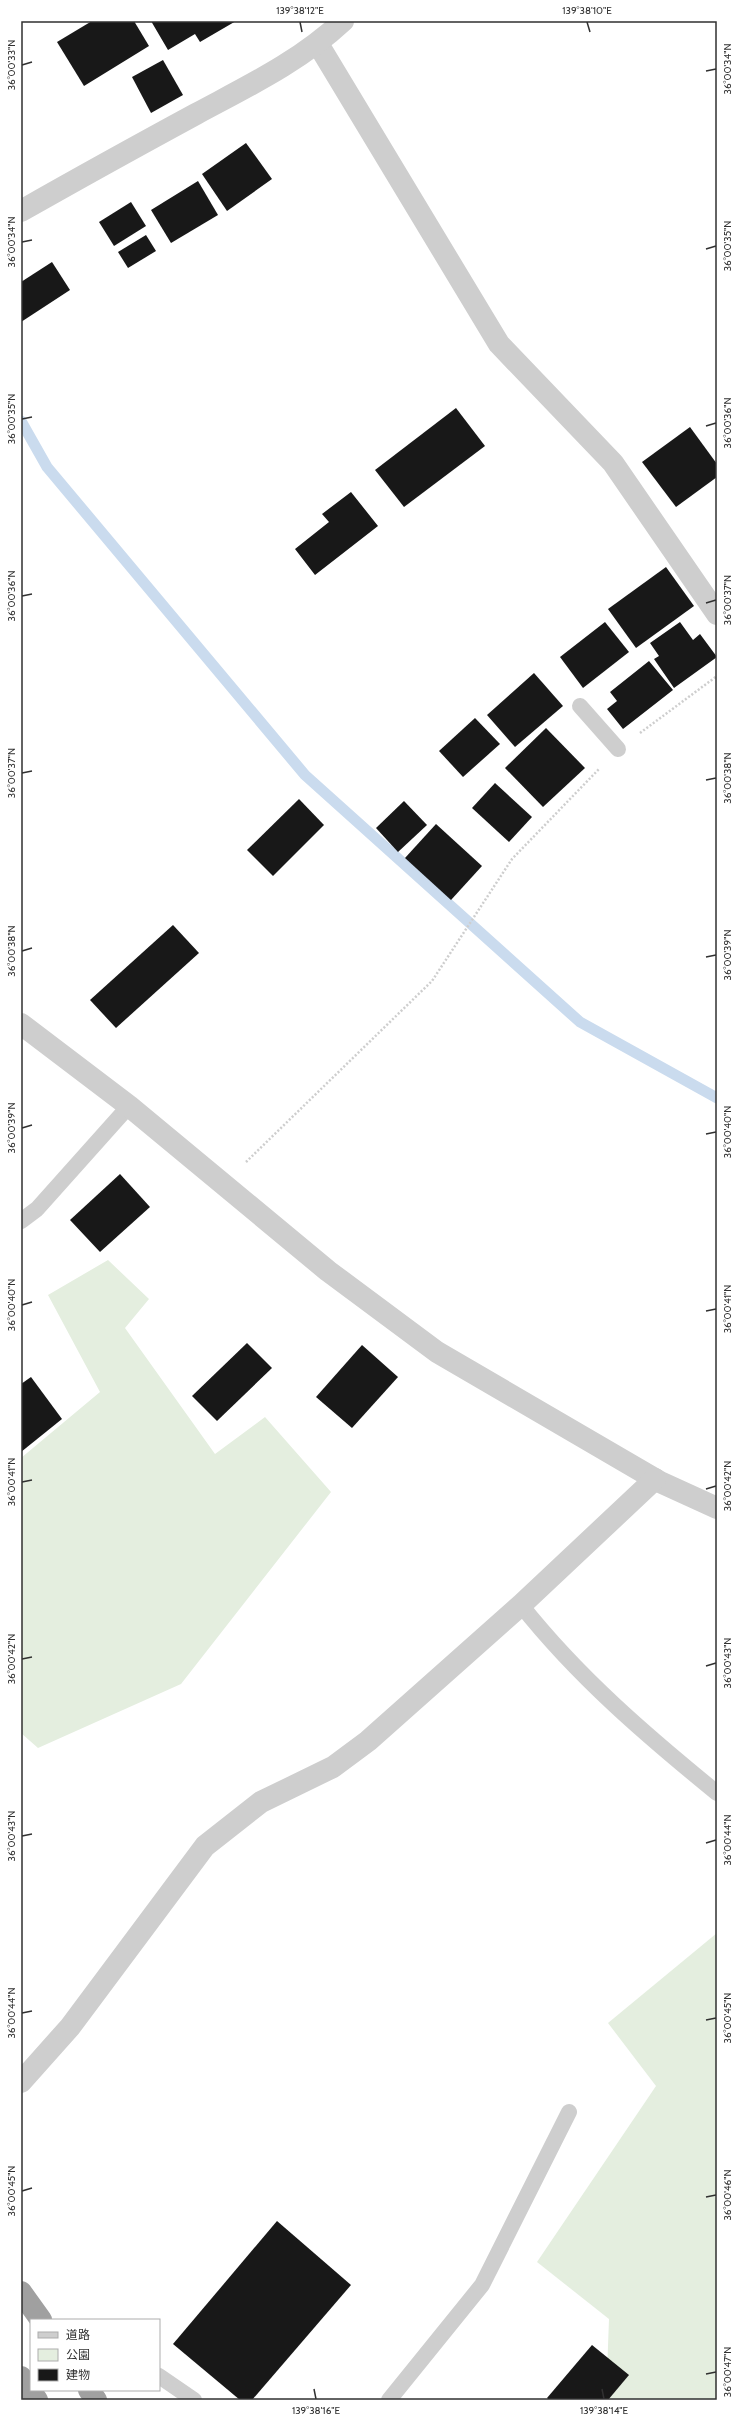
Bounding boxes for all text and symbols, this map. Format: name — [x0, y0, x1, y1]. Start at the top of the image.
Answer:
text: 139°38'12"E — [276, 4, 324, 17]
text: 139°38'10"E — [562, 4, 612, 17]
text: 36°00'33"N — [5, 40, 18, 90]
text: 36°00'34"N — [721, 44, 734, 94]
text: 36°00'34"N — [5, 217, 18, 267]
text: 36°00'35"N — [721, 221, 734, 271]
text: 36°00'35"N — [5, 394, 18, 444]
text: 36°00'36"N — [721, 398, 734, 448]
text: 36°00'36"N — [5, 571, 18, 621]
text: 36°00'37"N — [721, 575, 734, 625]
text: 36°00'37"N — [5, 748, 18, 798]
text: 36°00'38"N — [721, 752, 734, 804]
text: 36°00'38"N — [5, 925, 18, 977]
text: 36°00'39"N — [721, 930, 734, 980]
text: 36°00'39"N — [5, 1103, 18, 1153]
text: 36°00'40"N — [721, 1106, 734, 1158]
text: 36°00'40"N — [5, 1279, 18, 1331]
text: 36°00'41"N — [721, 1285, 734, 1333]
text: 36°00'41"N — [5, 1458, 18, 1506]
text: 36°00'42"N — [721, 1461, 734, 1511]
text: 36°00'42"N — [5, 1634, 18, 1684]
text: 36°00'43"N — [721, 1638, 734, 1688]
text: 36°00'43"N — [5, 1811, 18, 1861]
text: 36°00'44"N — [721, 1814, 734, 1866]
text: 36°00'44"N — [5, 1987, 18, 2039]
text: 36°00'45"N — [721, 1993, 734, 2043]
text: 36°00'45"N — [5, 2166, 18, 2216]
text: 36°00'46"N — [721, 2169, 734, 2221]
legend — [30, 2319, 160, 2391]
text: 道路 — [66, 2327, 90, 2342]
text: 公園 — [66, 2347, 90, 2362]
text: 36°00'47"N — [721, 2347, 734, 2397]
text: 建物 — [66, 2367, 90, 2382]
text: 139°38'16"E — [292, 2404, 341, 2417]
text: 139°38'14"E — [580, 2404, 629, 2417]

